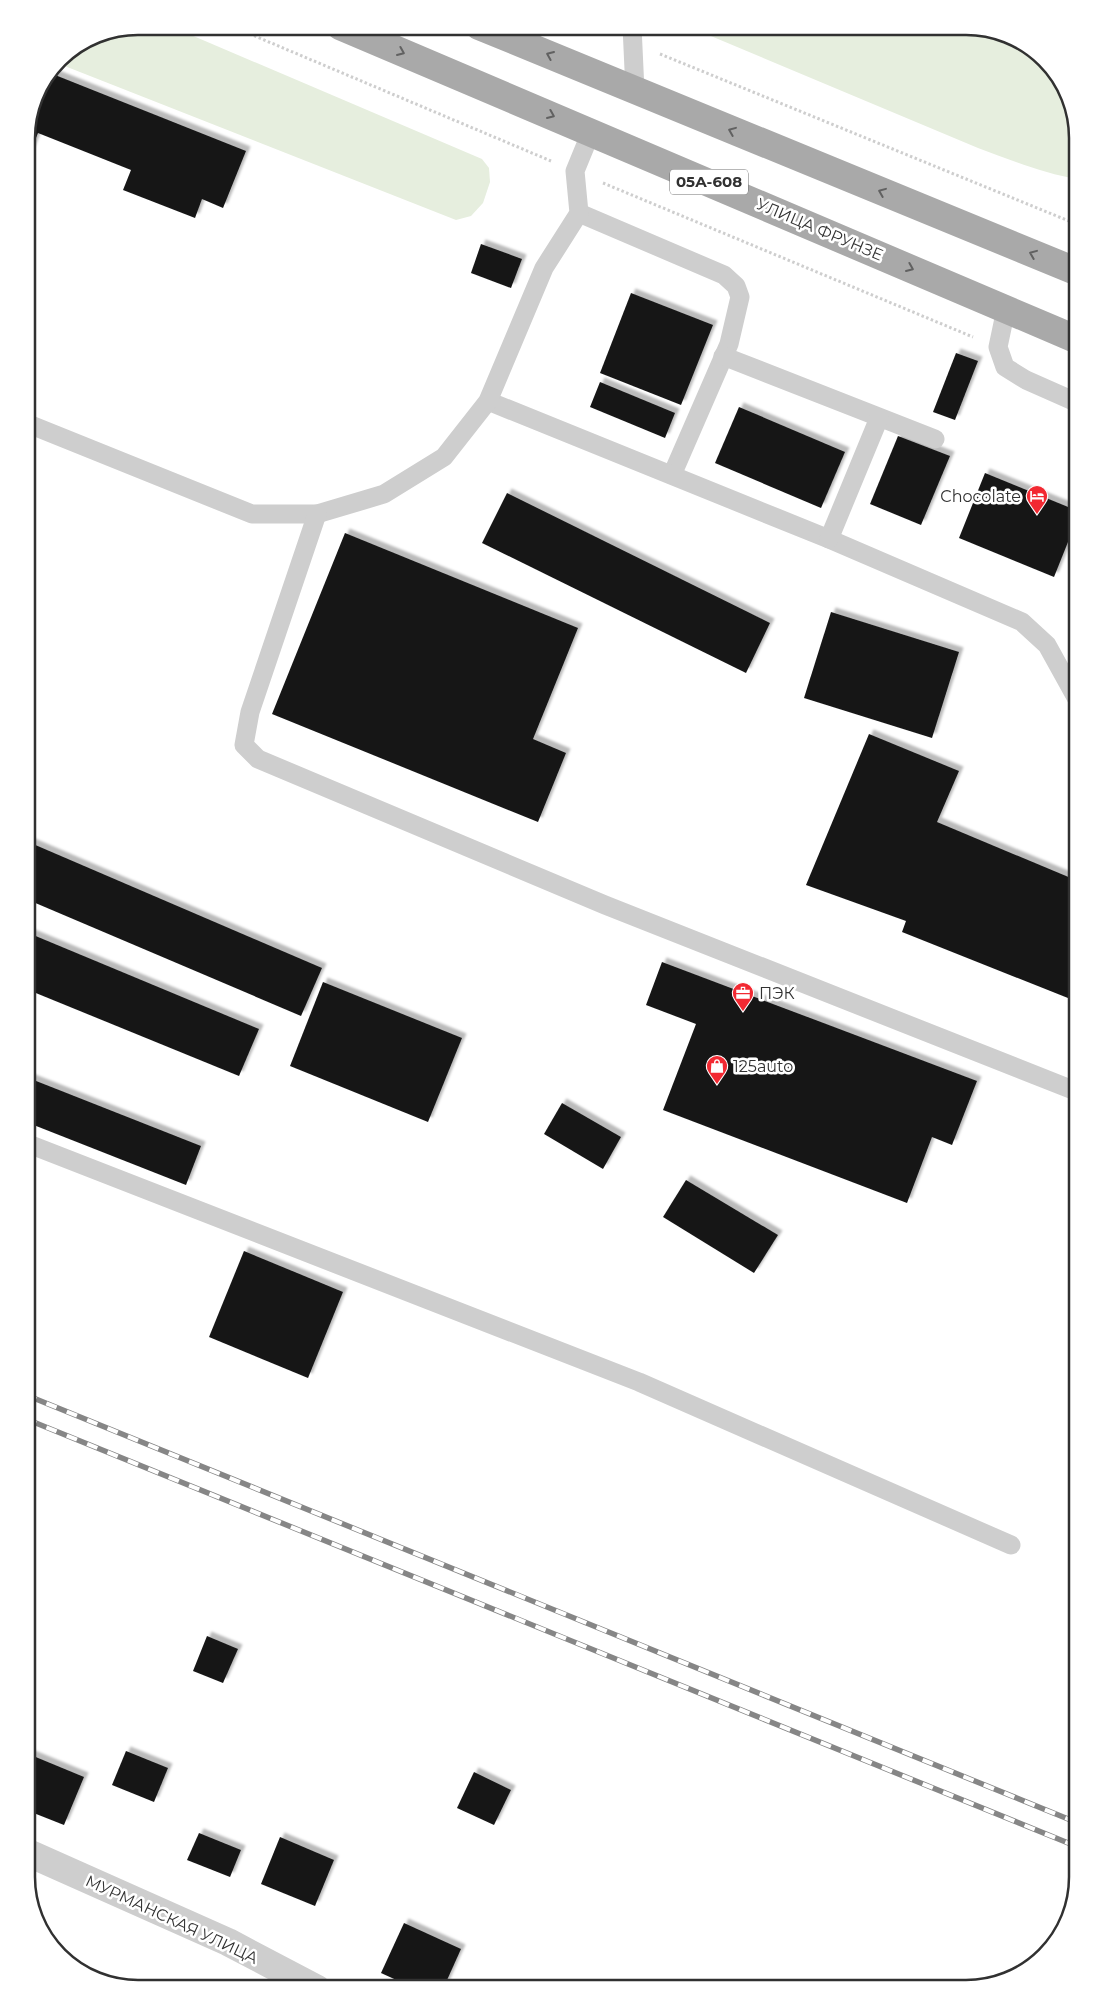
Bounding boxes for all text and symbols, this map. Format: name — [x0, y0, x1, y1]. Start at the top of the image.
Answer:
one-way arrow — [396, 46, 405, 56]
one-way arrow — [546, 51, 554, 61]
one-way arrow — [546, 109, 555, 119]
one-way arrow — [728, 127, 737, 137]
road number: 05А-608 — [670, 170, 748, 194]
one-way arrow — [878, 188, 887, 199]
street label: УЛИЦА ФРУНЗЕ — [754, 194, 886, 265]
one-way arrow — [1029, 250, 1038, 260]
one-way arrow — [905, 262, 914, 272]
hotel icon: Chocolate — [1025, 484, 1049, 515]
place label: Chocolate — [940, 487, 1021, 506]
office icon: ПЭК — [731, 981, 755, 1012]
place label: ПЭК — [759, 984, 795, 1003]
shop icon: 125auto — [705, 1054, 729, 1085]
place label: 125auto — [733, 1057, 793, 1076]
street label: МУРМАНСКАЯ УЛИЦА — [82, 1871, 261, 1968]

